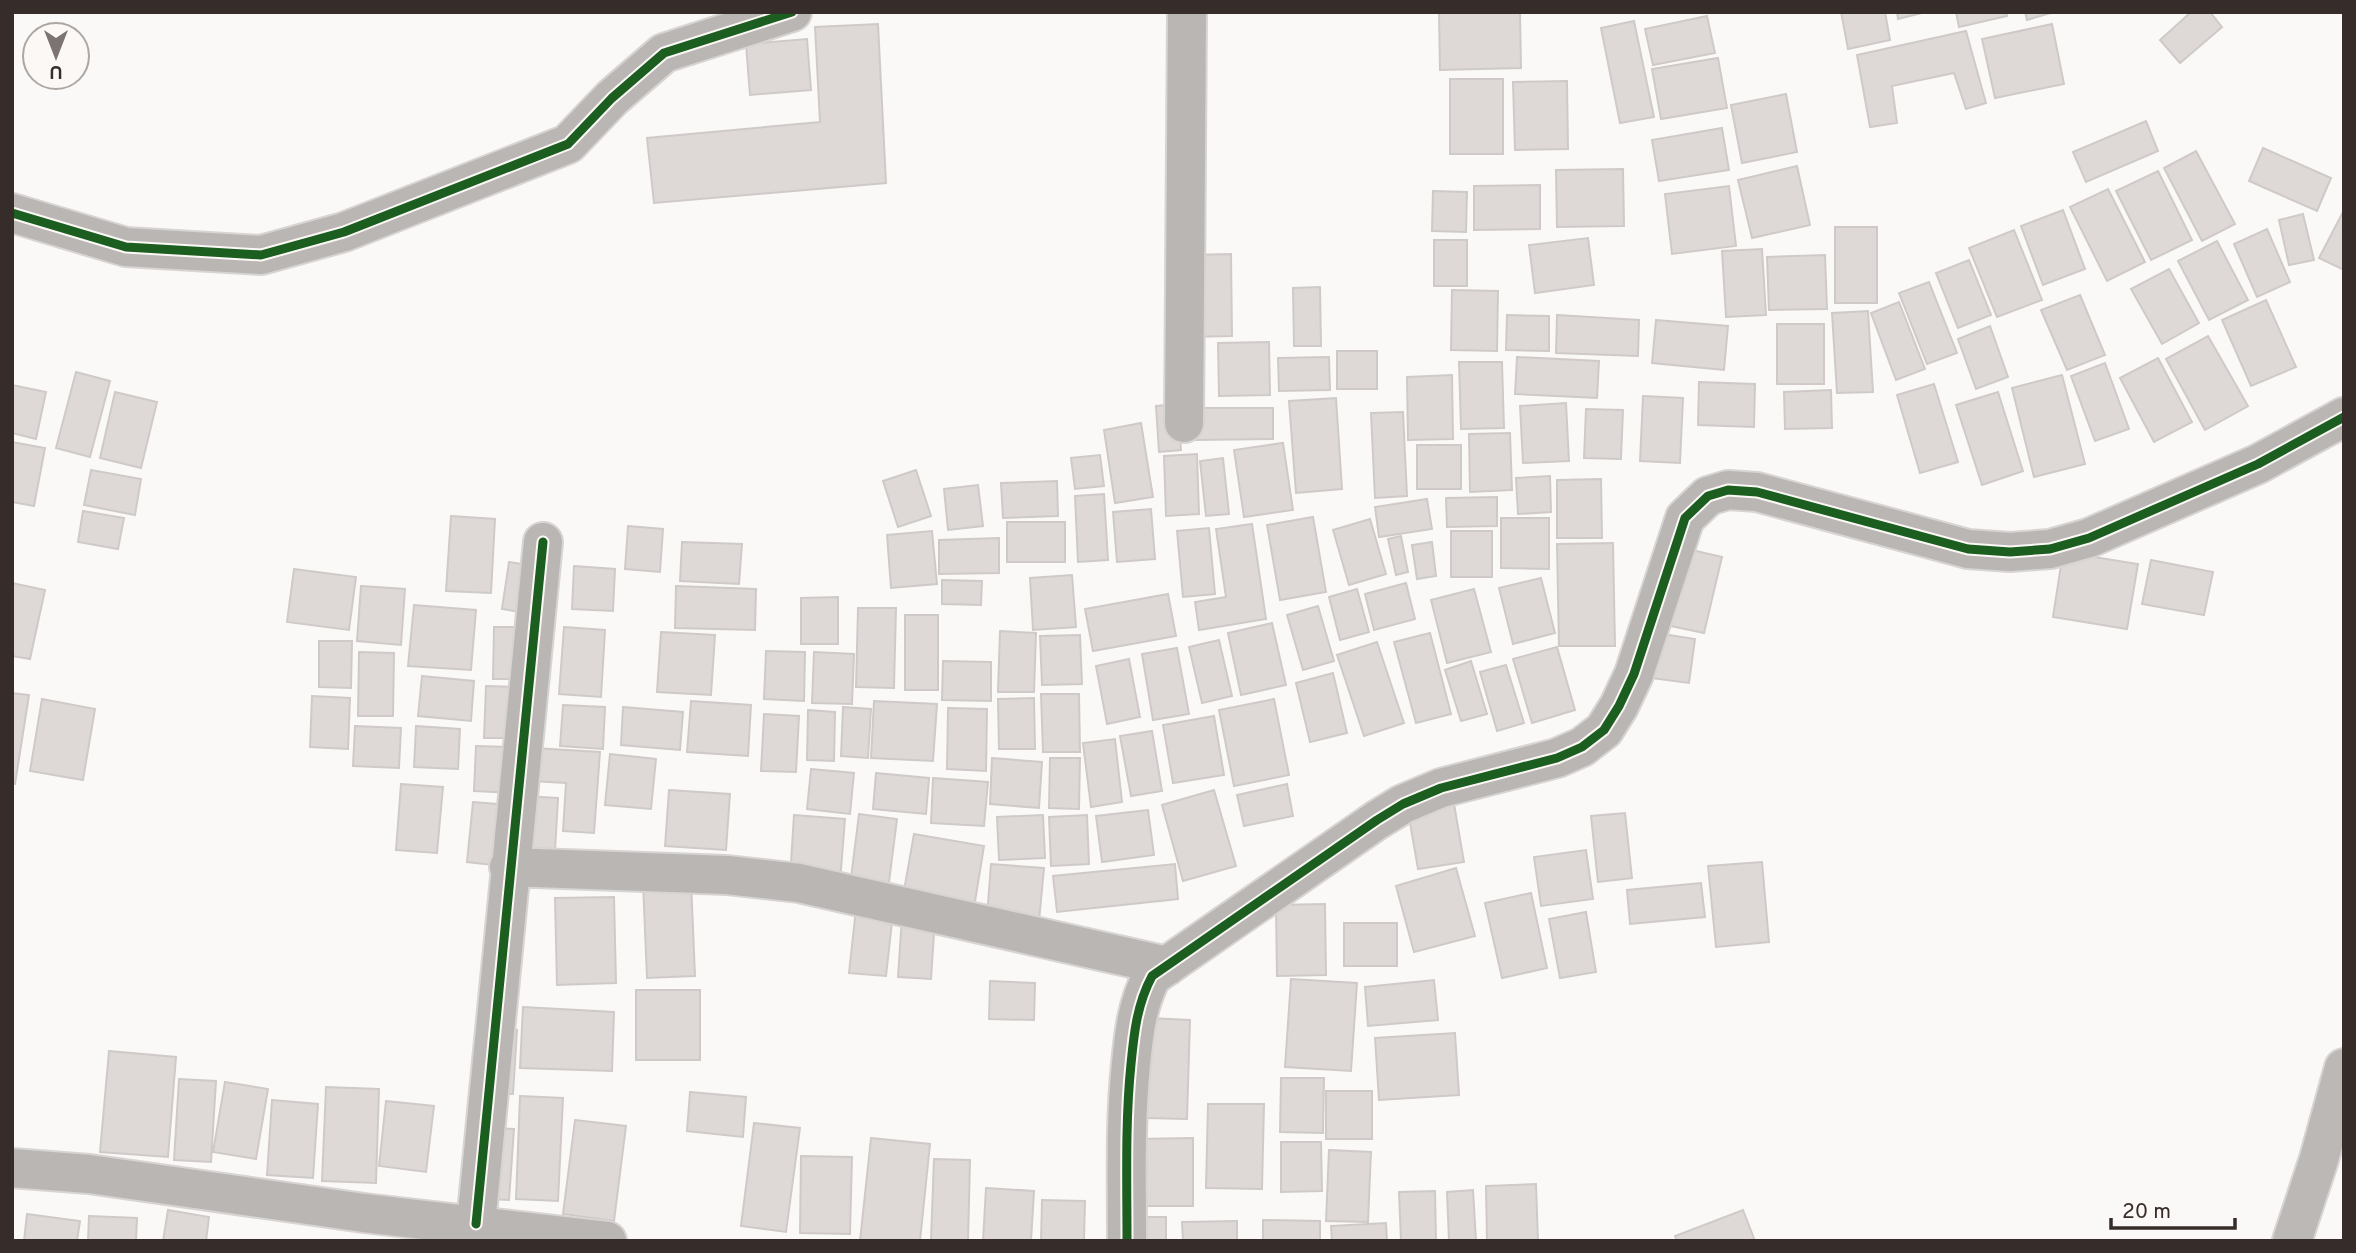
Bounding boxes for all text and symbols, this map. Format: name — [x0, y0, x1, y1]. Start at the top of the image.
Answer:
north arrow — [21, 21, 91, 91]
text: U — [49, 59, 63, 83]
scale bar — [2111, 1186, 2235, 1230]
text: 20 m — [2122, 1199, 2171, 1226]

